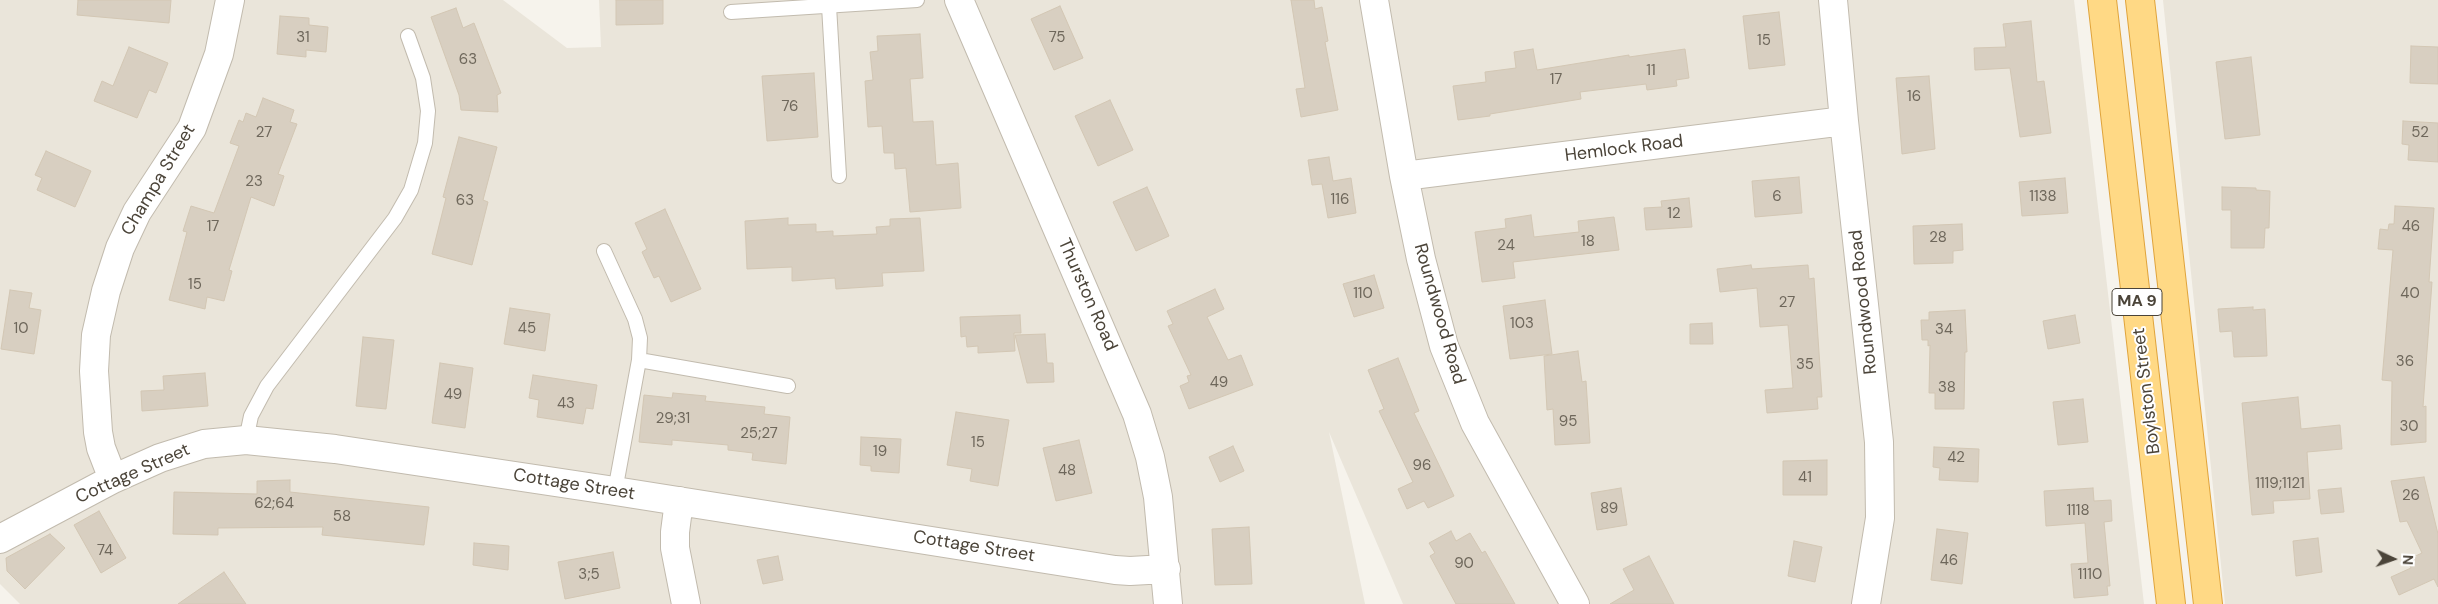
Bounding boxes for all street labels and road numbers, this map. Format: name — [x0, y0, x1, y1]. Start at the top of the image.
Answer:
street label: Champa Street — [117, 120, 201, 240]
street label: Hemlock Road — [1563, 131, 1685, 167]
street label: Roundwood Road — [1846, 229, 1882, 375]
street label: Thurston Road — [1053, 236, 1121, 354]
street label: Roundwood Road — [1409, 241, 1469, 387]
road number: MA 9 — [2112, 288, 2162, 316]
street label: Boylston Street — [2129, 327, 2165, 455]
street label: Cottage Street — [73, 439, 193, 509]
street label: Cottage Street — [512, 465, 636, 505]
street label: Cottage Street — [912, 527, 1036, 567]

